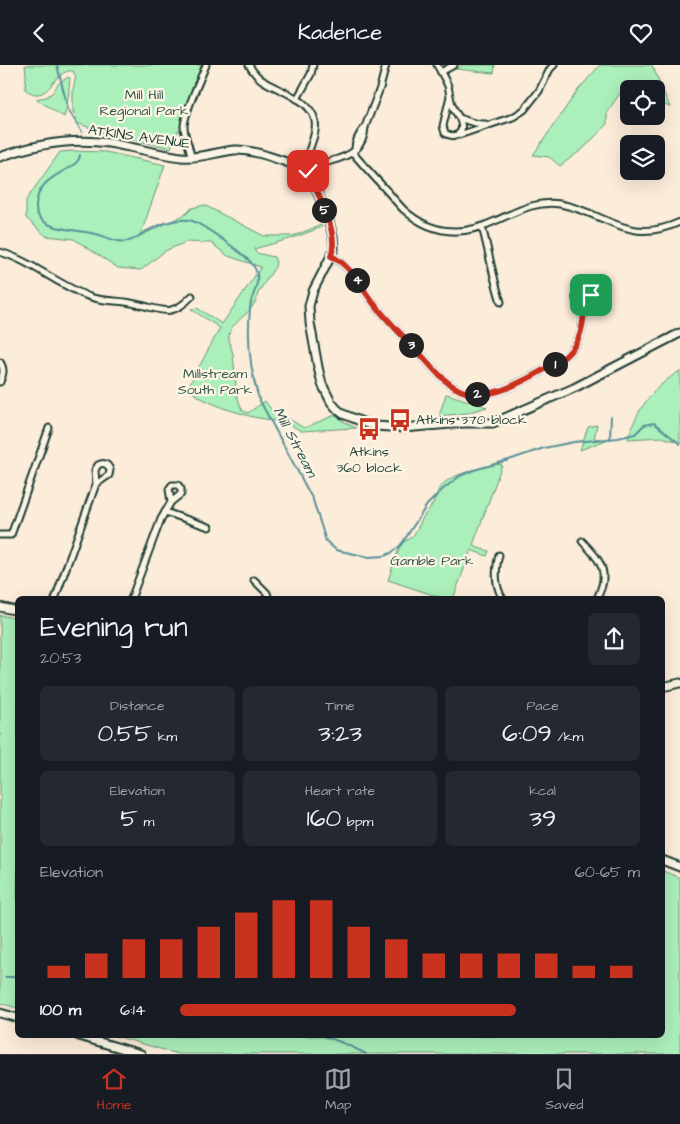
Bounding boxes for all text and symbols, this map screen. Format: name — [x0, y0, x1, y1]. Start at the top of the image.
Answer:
text: Kadence — [298, 17, 382, 48]
icon: back — [25, 19, 53, 47]
icon: heart — [627, 19, 655, 47]
map controls — [620, 80, 665, 180]
button: locate — [620, 80, 665, 125]
park label: Mill Hill Regional Park — [99, 85, 189, 121]
street label: ATKINS AVENUE — [87, 120, 192, 154]
button: layers — [620, 135, 665, 180]
pin — [287, 150, 329, 192]
icon: check — [294, 157, 322, 185]
pin: 5 — [312, 197, 336, 223]
text: 5 — [320, 200, 329, 220]
pin: 4 — [344, 267, 370, 293]
text: 4 — [353, 270, 362, 290]
pin — [570, 274, 612, 316]
icon: arrive — [577, 281, 605, 309]
pin: 3 — [398, 333, 424, 357]
text: 3 — [408, 335, 415, 355]
pin: 1 — [542, 351, 568, 377]
text: 1 — [555, 354, 556, 374]
park label: Millstream South Park — [178, 364, 253, 400]
pin: 2 — [464, 381, 490, 407]
text: 2 — [473, 384, 482, 404]
water label: Mill Stream — [268, 403, 323, 482]
bus stop icon: Atkins 370 block — [387, 407, 413, 433]
place label: Atkins 370 block — [416, 410, 527, 430]
bus stop icon: Atkins 360 block — [356, 416, 382, 442]
place label: Atkins 360 block — [336, 442, 402, 478]
park label: Gamble Park — [390, 551, 474, 571]
text: Evening run — [40, 608, 188, 647]
button: share — [588, 613, 640, 665]
text: 20:53 — [40, 647, 81, 669]
text: Distance — [110, 696, 165, 716]
text: Time — [325, 696, 355, 716]
text: Pace — [526, 696, 559, 716]
text: 0.55 — [97, 716, 152, 751]
text: 3:23 — [318, 716, 362, 751]
text: 6:09 — [502, 716, 552, 751]
text: km — [152, 727, 177, 747]
text: /km — [552, 727, 583, 747]
text: Elevation — [110, 781, 165, 801]
text: Heart rate — [305, 781, 375, 801]
text: kcal — [529, 781, 556, 801]
text: 5 — [120, 801, 138, 836]
text: 160 — [307, 801, 341, 836]
text: 39 — [529, 801, 556, 836]
text: m — [138, 812, 154, 832]
text: bpm — [341, 812, 373, 832]
text: Elevation — [40, 861, 103, 883]
text: 60–65 m — [575, 861, 640, 883]
text: 100 m — [40, 999, 81, 1021]
text: 6:14 — [120, 999, 146, 1021]
tab: Home — [97, 1065, 131, 1115]
tab: Map — [324, 1065, 352, 1115]
tab: Saved — [545, 1065, 583, 1115]

